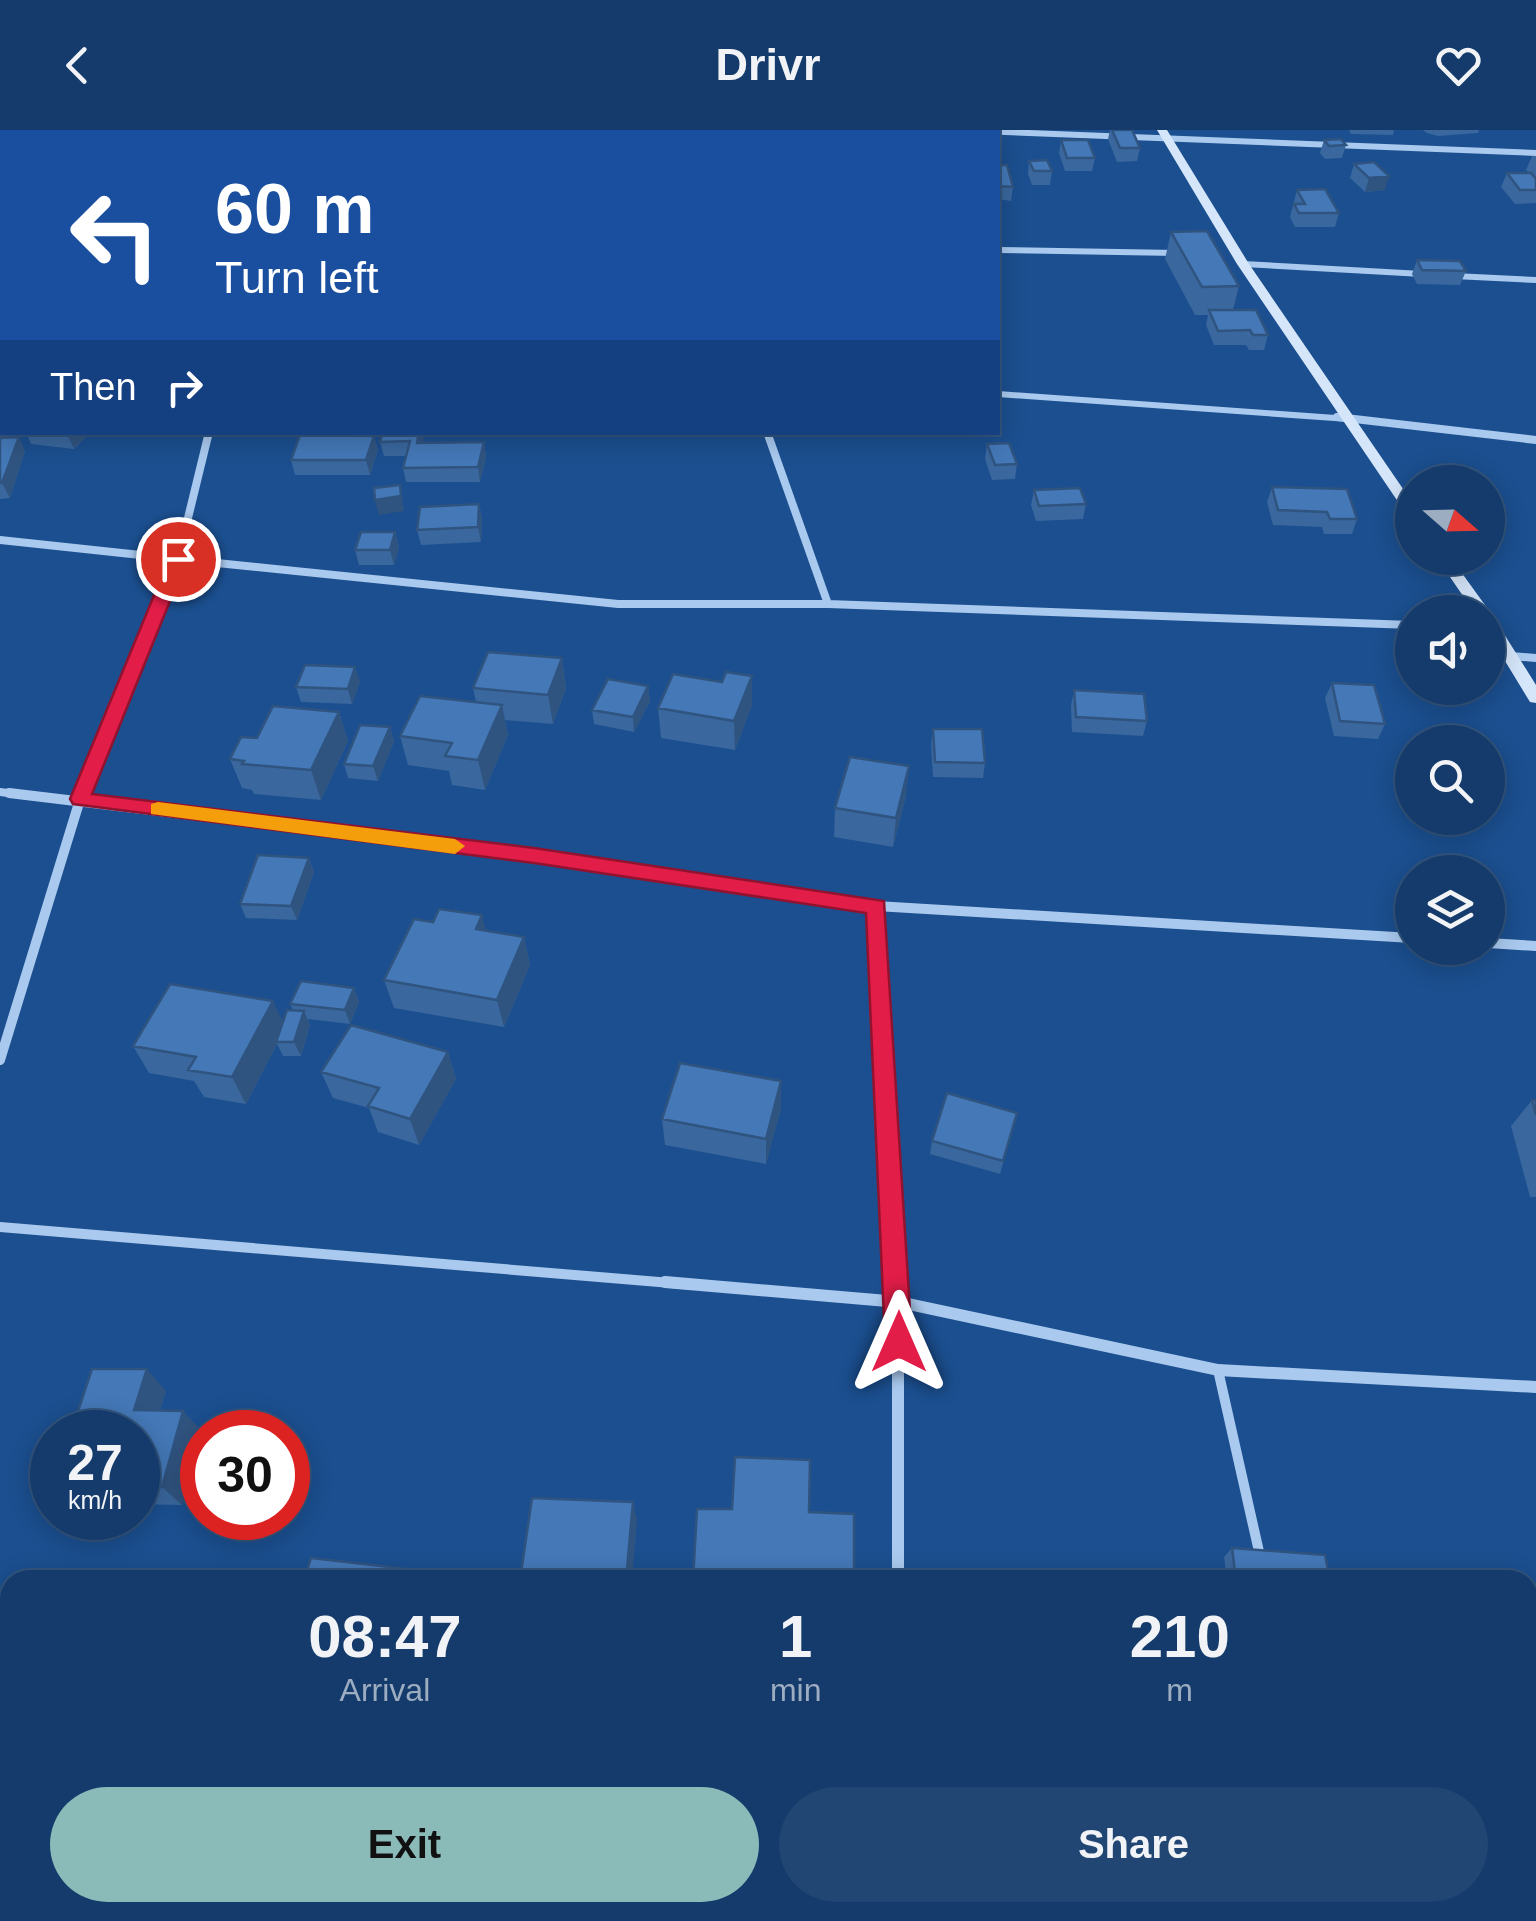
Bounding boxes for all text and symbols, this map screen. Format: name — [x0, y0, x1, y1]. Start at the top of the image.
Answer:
icon: back — [50, 38, 105, 93]
icon: heart — [1431, 38, 1486, 93]
text: Drivr — [715, 39, 821, 90]
icon: left — [50, 170, 180, 300]
text: 60 m — [215, 170, 375, 248]
text: Turn left — [215, 252, 378, 303]
icon: right — [157, 360, 212, 415]
text: Then — [50, 366, 137, 408]
north arrow — [1395, 465, 1505, 575]
map controls — [1395, 465, 1505, 965]
pin — [136, 517, 221, 602]
icon: arrive — [151, 532, 206, 587]
button: sound — [1395, 595, 1505, 705]
button: search — [1395, 725, 1505, 835]
button: layers — [1395, 855, 1505, 965]
position arrow — [847, 1290, 951, 1394]
speed limit sign: 30 — [180, 1410, 310, 1540]
text: 27 — [67, 1435, 123, 1491]
text: km/h — [68, 1486, 122, 1514]
text: 08:47 — [308, 1603, 462, 1670]
text: 1 — [779, 1603, 812, 1670]
text: 210 — [1130, 1603, 1230, 1670]
text: Arrival — [340, 1672, 430, 1708]
text: min — [770, 1672, 821, 1708]
text: m — [1166, 1672, 1193, 1708]
button: Exit — [50, 1787, 759, 1902]
button: Share — [779, 1787, 1488, 1902]

